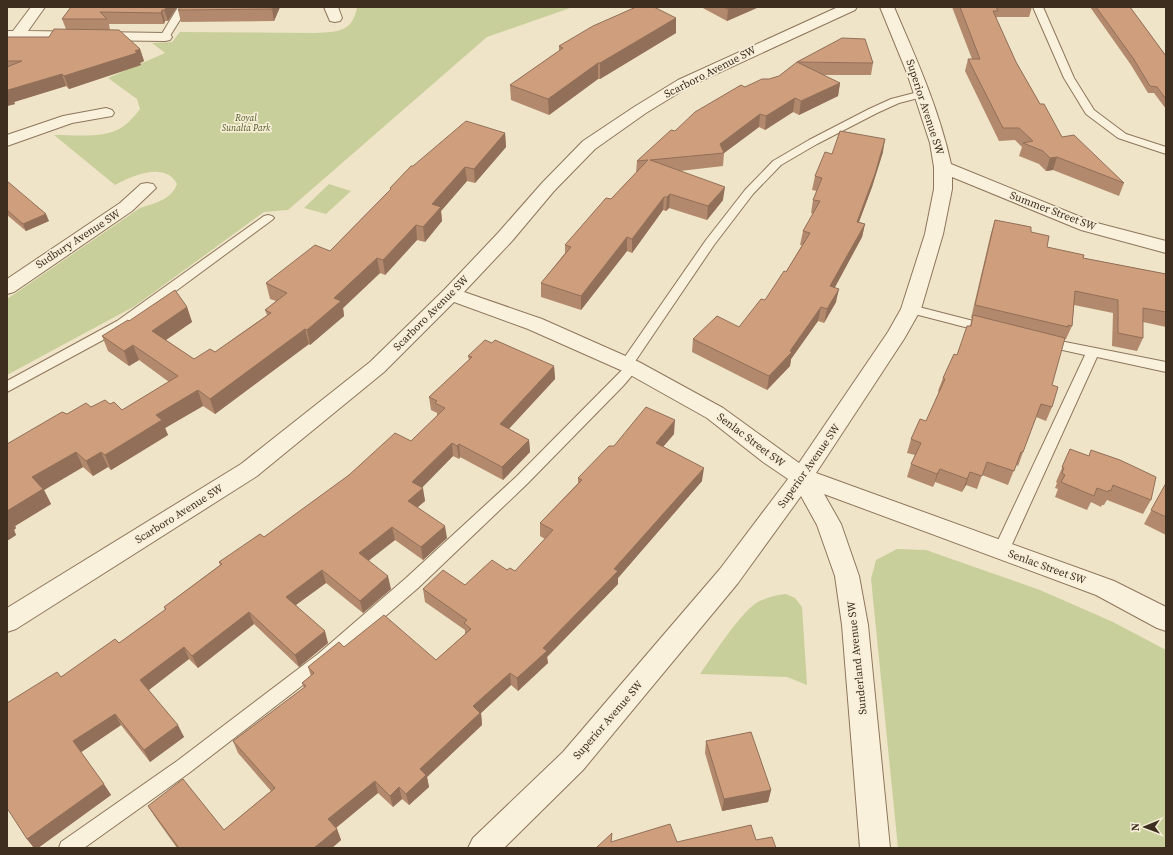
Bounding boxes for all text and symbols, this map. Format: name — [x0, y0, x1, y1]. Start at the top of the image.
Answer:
street label: Scarboro Avenue SW — [662, 42, 759, 102]
street label: Superior Avenue SW — [902, 57, 948, 157]
park label: Royal Sunalta Park — [222, 112, 271, 134]
street label: Summer Street SW — [1008, 188, 1099, 235]
street label: Sudbury Avenue SW — [33, 206, 124, 272]
street label: Scarboro Avenue SW — [390, 272, 472, 354]
street label: Senlac Street SW — [714, 409, 788, 471]
street label: Superior Avenue SW — [774, 421, 844, 511]
street label: Scarboro Avenue SW — [132, 481, 226, 547]
street label: Senlac Street SW — [1006, 546, 1088, 588]
street label: Sunderland Avenue SW — [844, 600, 870, 715]
street label: Superior Avenue SW — [570, 677, 647, 763]
north arrow — [1125, 807, 1165, 847]
text: N — [1128, 823, 1143, 831]

